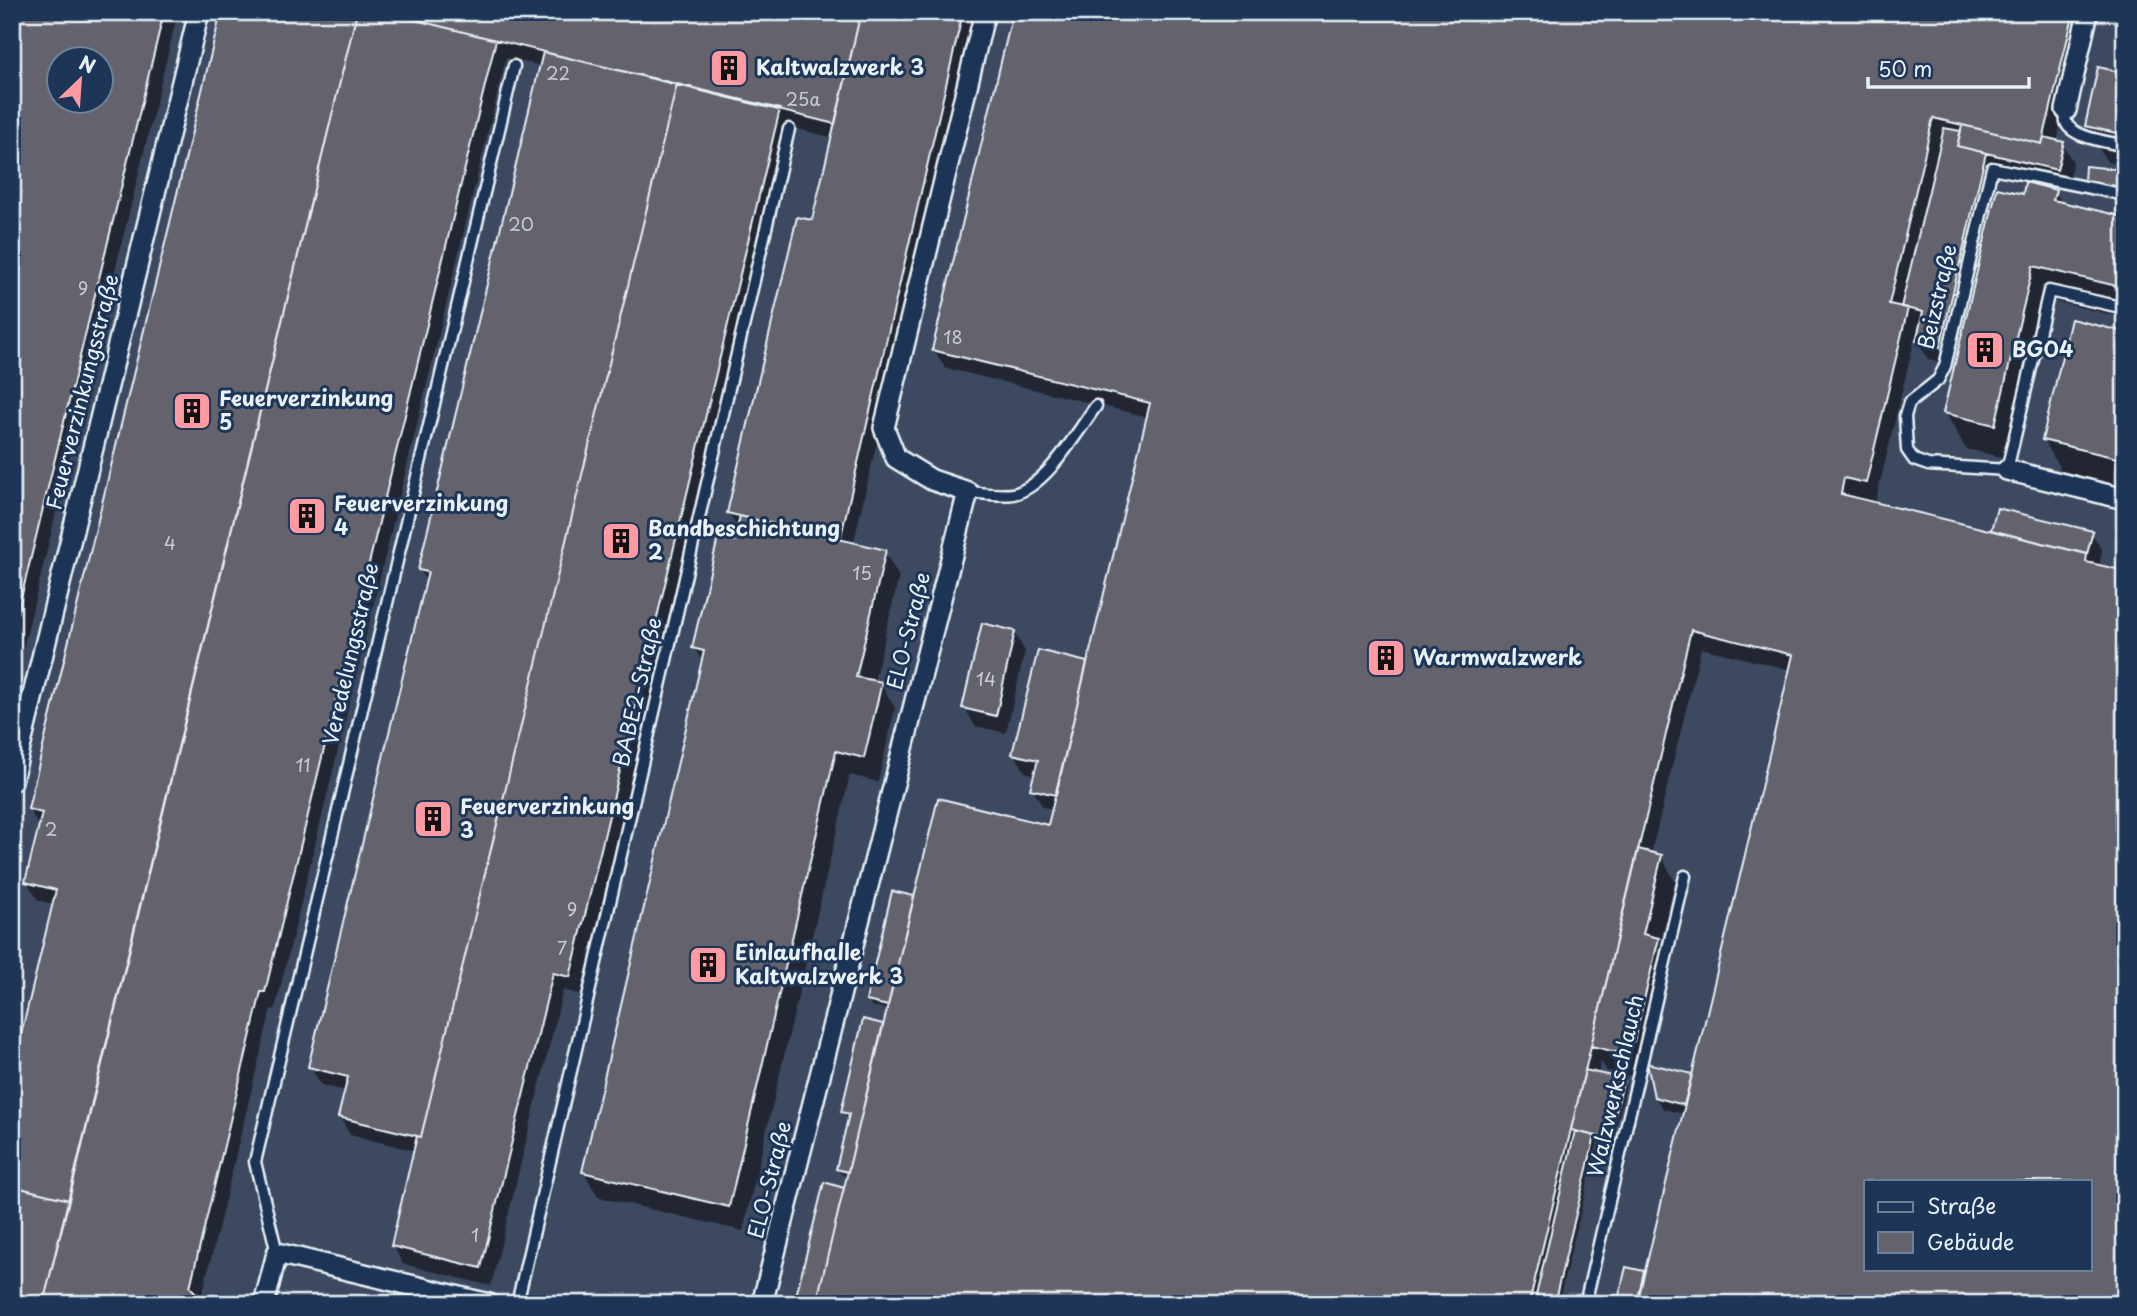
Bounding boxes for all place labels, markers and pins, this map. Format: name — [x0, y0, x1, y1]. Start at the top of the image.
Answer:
building icon: Kaltwalzwerk 3 — [708, 47, 750, 89]
place label: Kaltwalzwerk 3 — [756, 50, 924, 82]
building icon: BG04 — [1964, 329, 2006, 371]
place label: BG04 — [2012, 332, 2073, 364]
place label: Feuerverzinkung 5 — [219, 381, 393, 437]
building icon: Feuerverzinkung 5 — [171, 390, 213, 432]
place label: Feuerverzinkung 4 — [334, 486, 508, 542]
building icon: Feuerverzinkung 4 — [286, 495, 328, 537]
place label: Bandbeschichtung 2 — [648, 511, 840, 567]
building icon: Bandbeschichtung 2 — [600, 520, 642, 562]
building icon: Warmwalzwerk — [1365, 637, 1407, 679]
place label: Warmwalzwerk — [1413, 640, 1582, 672]
place label: Feuerverzinkung 3 — [460, 789, 634, 845]
building icon: Feuerverzinkung 3 — [412, 798, 454, 840]
place label: Einlaufhalle Kaltwalzwerk 3 — [735, 935, 903, 991]
building icon: Einlaufhalle Kaltwalzwerk 3 — [687, 944, 729, 986]

